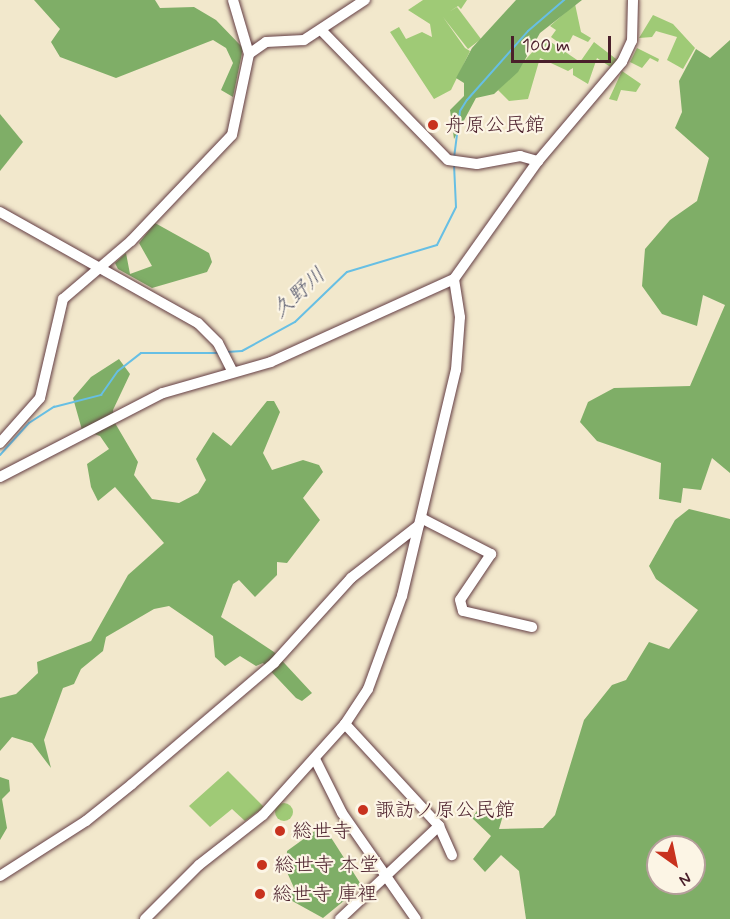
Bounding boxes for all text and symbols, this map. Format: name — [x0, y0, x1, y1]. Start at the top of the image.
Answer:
scale bar — [514, 24, 614, 62]
text: 100 m — [522, 34, 570, 58]
place label: 舟原公民館 — [445, 113, 545, 137]
marker: 舟原公民館 — [426, 118, 440, 132]
water label: 久野川 — [267, 263, 331, 323]
place label: 諏訪ノ原公民館 — [375, 798, 515, 822]
marker: 諏訪ノ原公民館 — [356, 803, 370, 817]
place label: 総世寺 — [292, 819, 352, 843]
marker: 総世寺 — [273, 824, 287, 838]
north arrow — [646, 835, 706, 895]
place label: 総世寺 本堂 — [274, 853, 379, 877]
marker: 総世寺 本堂 — [255, 858, 269, 872]
text: N — [675, 867, 695, 891]
place label: 総世寺 庫裡 — [272, 882, 377, 906]
marker: 総世寺 庫裡 — [253, 887, 267, 901]

